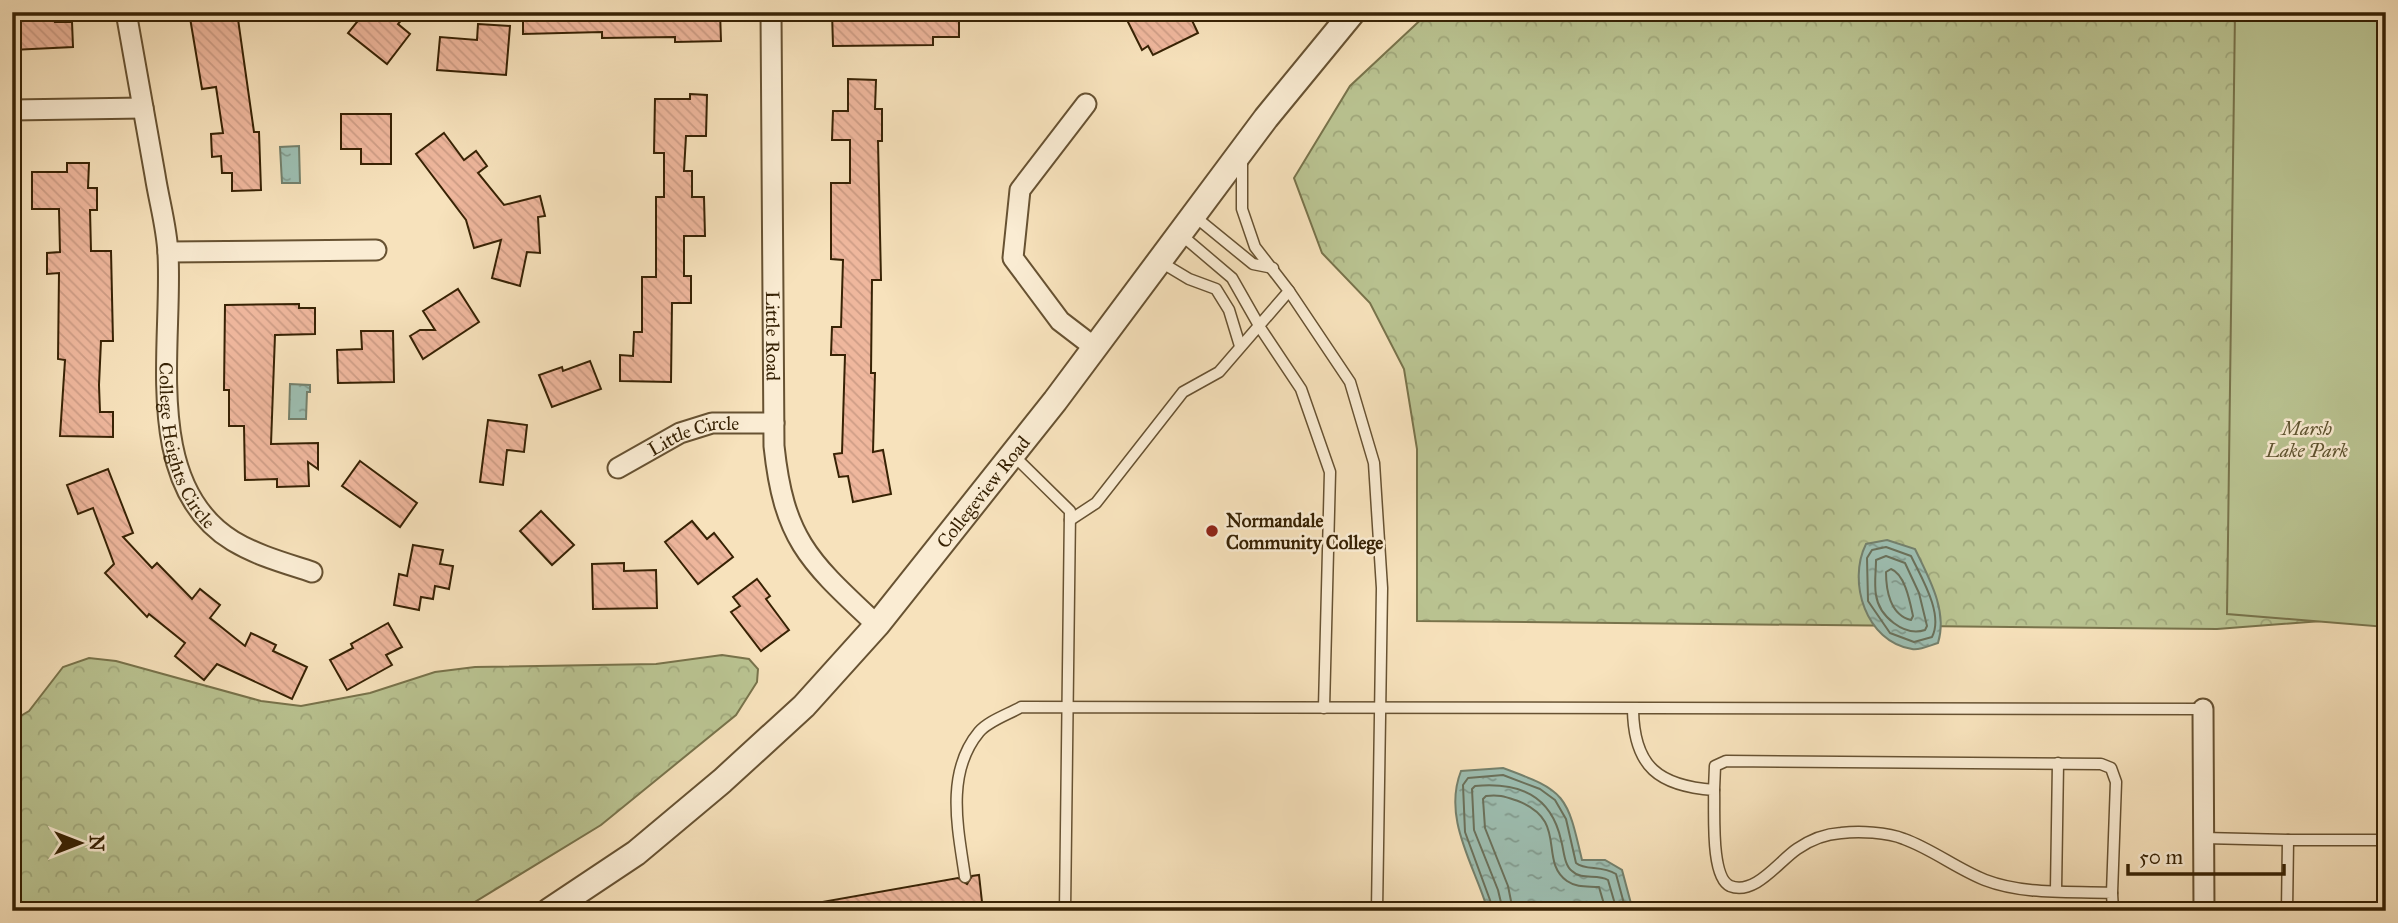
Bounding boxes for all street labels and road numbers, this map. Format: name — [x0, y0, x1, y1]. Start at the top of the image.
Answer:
street label: Little Road — [761, 291, 785, 382]
street label: College Heights Circle — [155, 362, 221, 533]
street label: Little Circle — [644, 412, 739, 460]
street label: Collegeview Road — [931, 431, 1035, 553]

